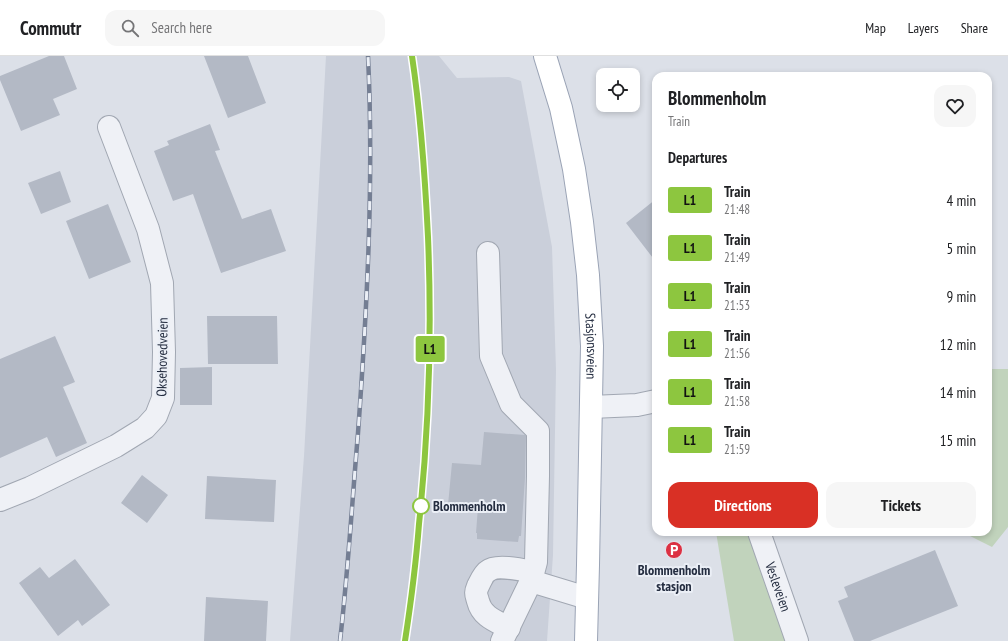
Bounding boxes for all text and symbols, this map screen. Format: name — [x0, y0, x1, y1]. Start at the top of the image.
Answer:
search box — [105, 10, 385, 46]
text: Commutr — [20, 16, 81, 40]
icon: search — [119, 17, 141, 39]
text: Search here — [151, 18, 212, 37]
text: Map — [865, 19, 886, 37]
text: Layers — [908, 19, 939, 37]
text: Share — [961, 19, 988, 37]
map controls — [596, 68, 640, 112]
button: locate — [596, 68, 640, 112]
button: heart — [934, 85, 976, 127]
text: Blommenholm — [668, 86, 766, 110]
text: Train — [668, 113, 690, 130]
text: Departures — [668, 148, 727, 167]
text: Train — [724, 182, 751, 201]
text: L1 — [684, 191, 696, 209]
text: 4 min — [946, 191, 976, 210]
text: 21:48 — [724, 201, 750, 218]
text: Train — [724, 230, 751, 249]
text: L1 — [684, 239, 696, 257]
text: 5 min — [946, 239, 976, 258]
text: 21:49 — [724, 249, 750, 266]
text: Train — [724, 278, 751, 297]
text: L1 — [684, 287, 696, 305]
text: 9 min — [946, 287, 976, 306]
text: 21:53 — [724, 297, 750, 314]
street label: Stasjonsveien — [581, 313, 601, 380]
street label: Oksehovedveien — [152, 317, 172, 397]
text: Train — [724, 326, 751, 345]
text: L1 — [684, 335, 696, 353]
text: 12 min — [940, 335, 976, 354]
line badge: L1 — [412, 336, 448, 362]
text: L1 — [424, 340, 436, 358]
text: 21:56 — [724, 345, 750, 362]
text: Train — [724, 374, 751, 393]
text: L1 — [684, 383, 696, 401]
text: 14 min — [940, 383, 976, 402]
text: 21:58 — [724, 393, 750, 410]
text: Train — [724, 422, 751, 441]
text: L1 — [684, 431, 696, 449]
text: 15 min — [940, 431, 976, 450]
text: 21:59 — [724, 441, 750, 458]
button: Directions — [668, 482, 818, 528]
button: Tickets — [826, 482, 976, 528]
marker: Blommenholm — [412, 497, 430, 515]
place label: Blommenholm — [433, 497, 506, 515]
parking icon: Blommenholm stasjon — [664, 540, 684, 560]
street label: Vesleveien — [761, 559, 795, 614]
place label: Blommenholm stasjon — [638, 561, 710, 595]

